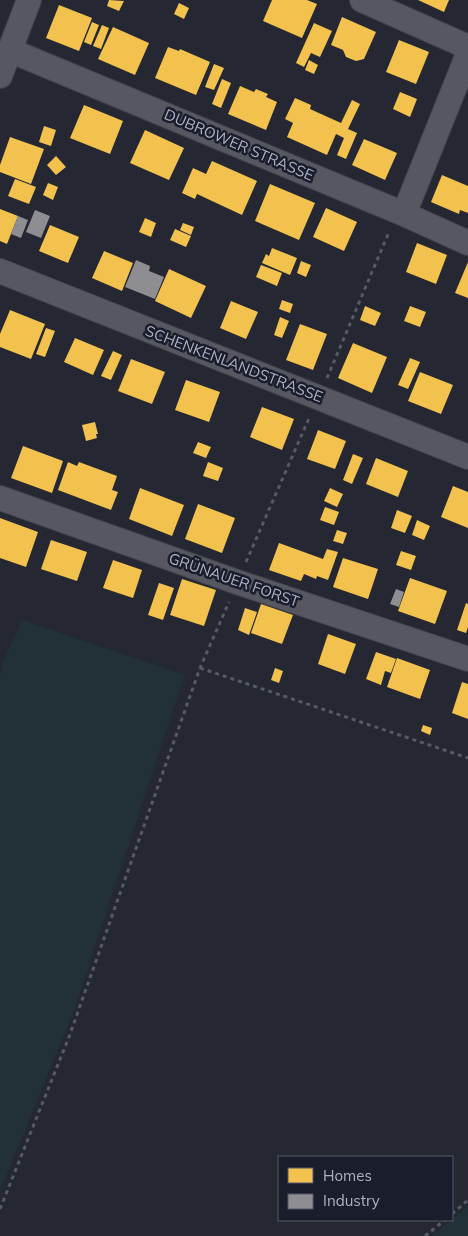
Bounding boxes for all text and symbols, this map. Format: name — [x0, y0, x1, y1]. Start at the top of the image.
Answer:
street label: DUBROWER STRASSE — [162, 104, 317, 185]
street label: SCHENKENLANDSTRASSE — [143, 321, 326, 406]
street label: GRÜNAUER FORST — [166, 548, 302, 611]
legend — [278, 1156, 453, 1221]
text: Homes — [323, 1166, 372, 1185]
text: Industry — [323, 1191, 380, 1210]

